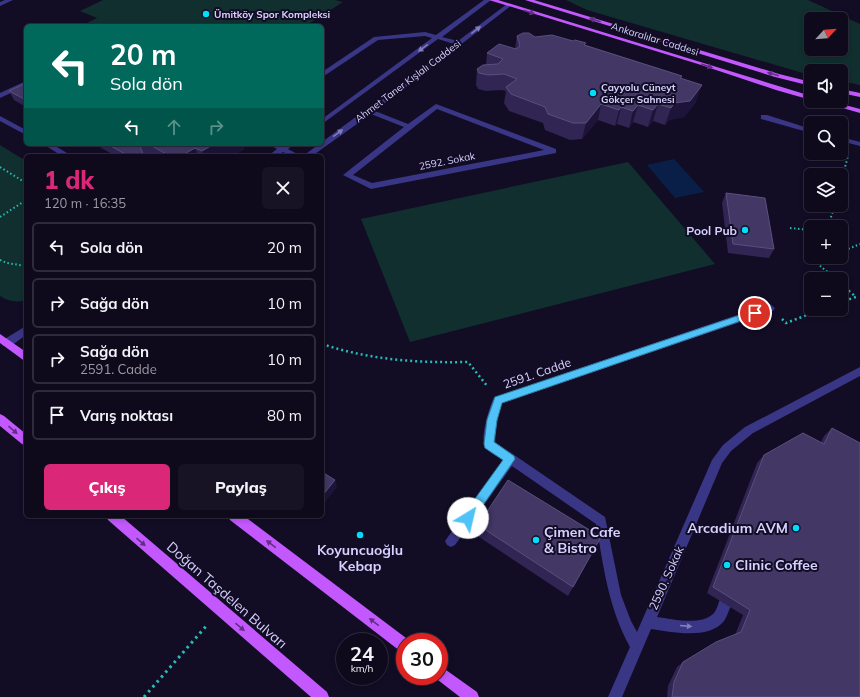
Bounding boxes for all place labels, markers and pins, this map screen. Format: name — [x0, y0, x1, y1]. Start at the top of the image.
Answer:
place label: Ümitköy Spor Kompleksi — [214, 8, 330, 21]
marker: Ümitköy Spor Kompleksi — [201, 9, 211, 19]
place label: Çayyolu Cüneyt Gökçer Sahnesi — [601, 81, 676, 106]
marker: Çayyolu Cüneyt Gökçer Sahnesi — [588, 88, 598, 98]
place label: Pool Pub — [686, 223, 737, 238]
marker: Pool Pub — [740, 225, 750, 235]
pin — [738, 296, 772, 330]
place label: Arcadium AVM — [687, 519, 788, 537]
place label: Çimen Cafe & Bistro — [544, 523, 621, 557]
marker: Arcadium AVM — [791, 523, 801, 533]
marker: Koyuncuoğlu Kebap — [355, 530, 365, 540]
marker: Çimen Cafe & Bistro — [531, 535, 541, 545]
place label: Koyuncuoğlu Kebap — [317, 541, 403, 575]
place label: Clinic Coffee — [735, 556, 818, 574]
marker: Clinic Coffee — [722, 560, 732, 570]

